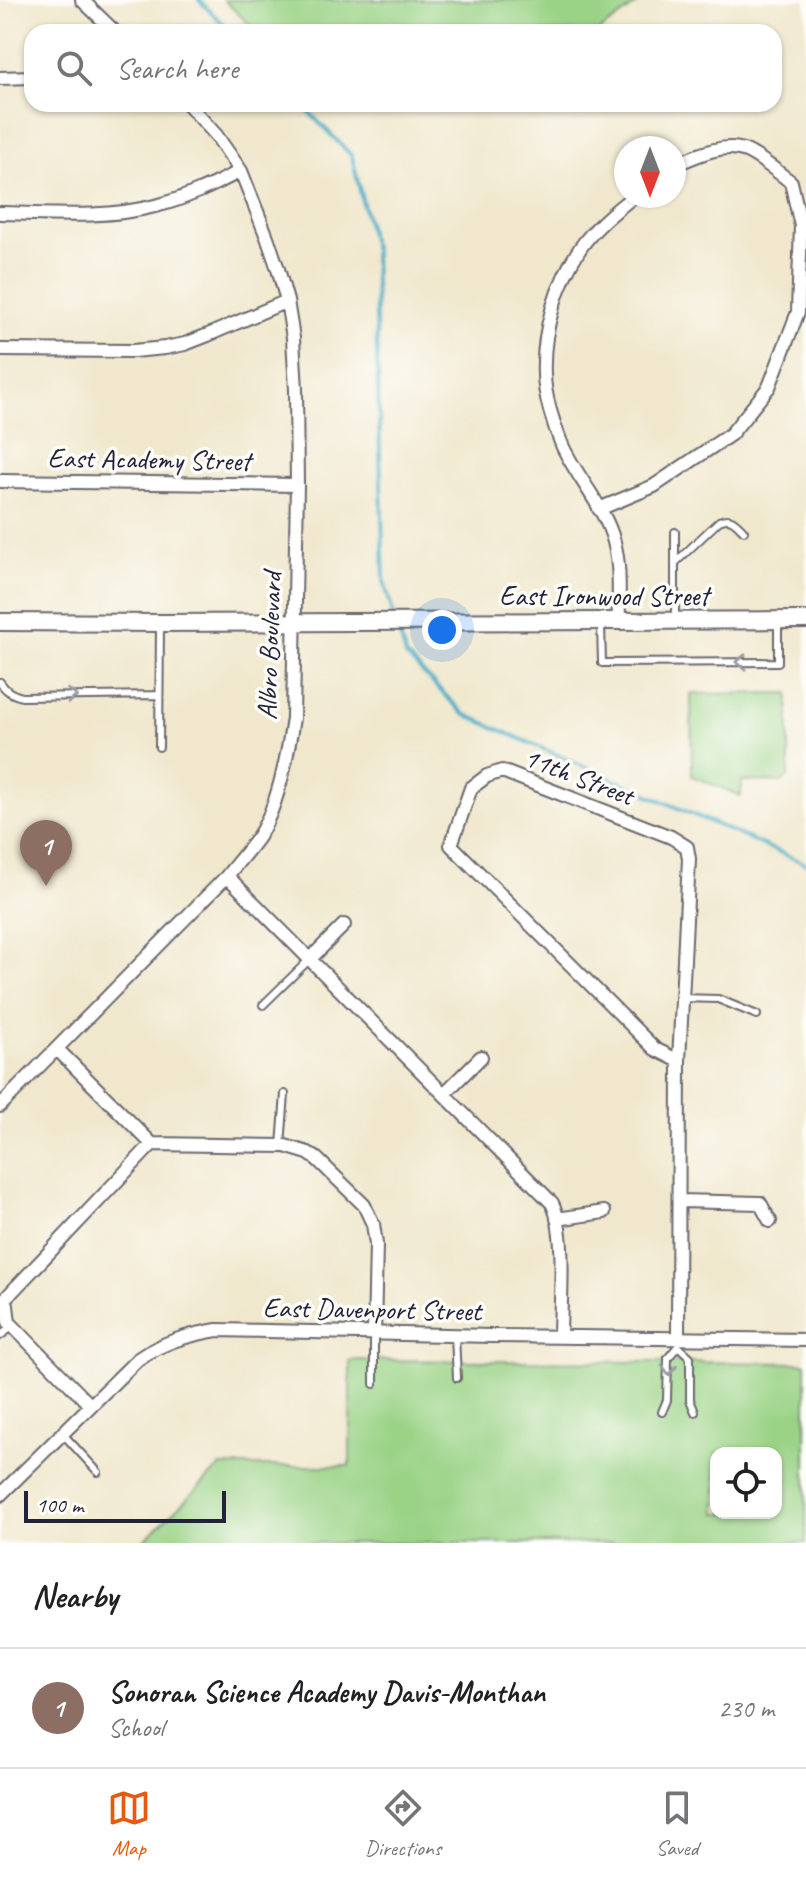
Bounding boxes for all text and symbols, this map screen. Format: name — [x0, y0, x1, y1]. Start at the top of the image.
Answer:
search box — [24, 24, 782, 112]
icon: search — [52, 46, 96, 90]
text: Search here — [116, 49, 238, 87]
north arrow — [614, 136, 686, 208]
street label: East Academy Street — [47, 440, 254, 478]
street label: Albro Boulevard — [249, 567, 289, 721]
street label: East Ironwood Street — [499, 578, 712, 613]
your location — [422, 610, 462, 650]
one-way arrow — [734, 653, 747, 671]
one-way arrow — [66, 687, 79, 705]
street label: 11th Street — [519, 739, 641, 814]
pin: 1 — [20, 820, 72, 886]
street label: East Davenport Street — [263, 1290, 484, 1328]
one-way arrow — [660, 1365, 677, 1377]
map controls — [710, 1447, 782, 1519]
button: locate — [710, 1447, 782, 1519]
scale bar — [24, 1487, 226, 1523]
text: 100 m — [36, 1491, 83, 1519]
text: Nearby — [32, 1574, 118, 1617]
text: Sonoran Science Academy Davis-Monthan — [108, 1673, 545, 1711]
text: 1 — [52, 1692, 64, 1725]
text: 230 m — [718, 1692, 774, 1725]
text: School — [108, 1711, 164, 1744]
tab: Map — [107, 1786, 151, 1862]
tab: Directions — [365, 1786, 441, 1862]
tab: Saved — [655, 1786, 699, 1862]

